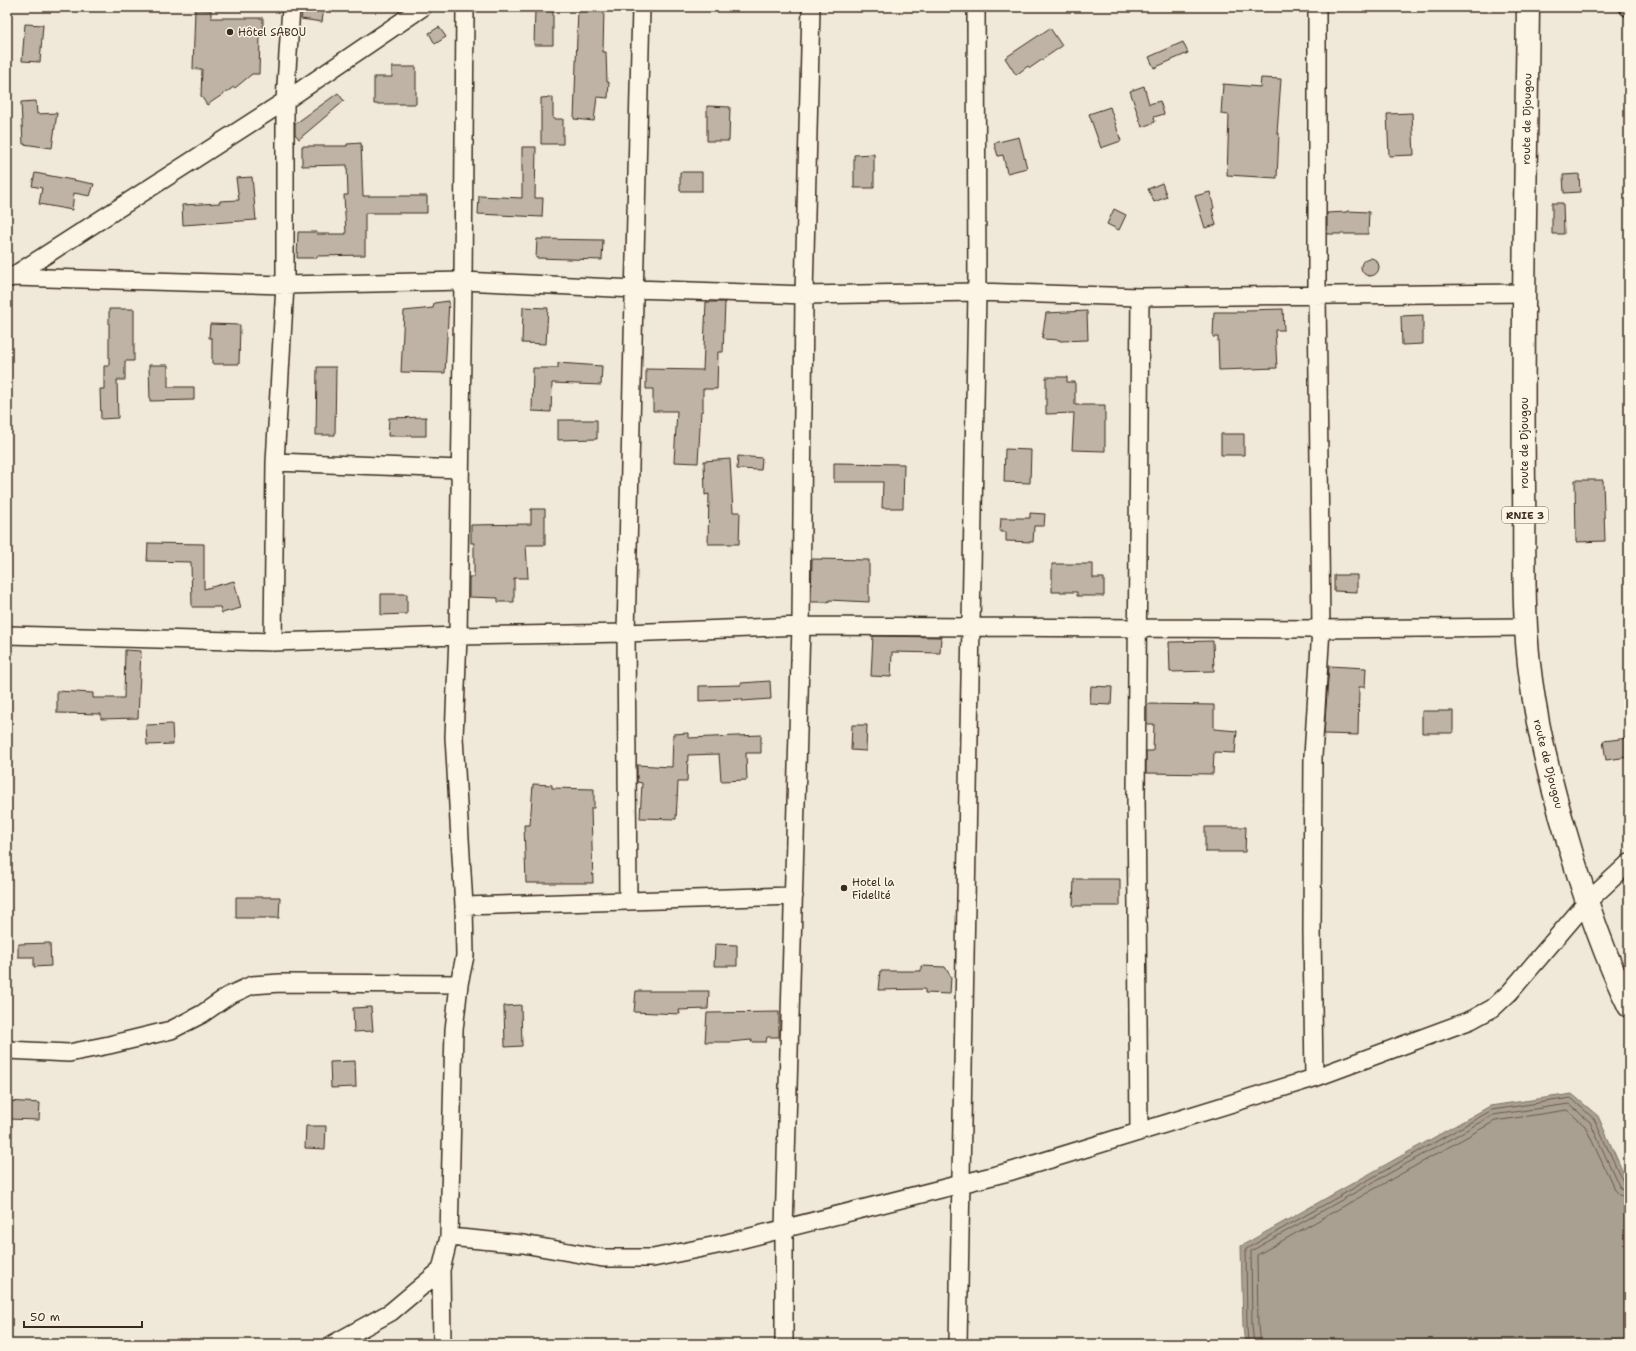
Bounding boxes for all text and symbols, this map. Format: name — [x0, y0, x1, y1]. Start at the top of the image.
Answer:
place label: Hôtel SABOU — [238, 25, 306, 40]
marker: Hôtel SABOU — [225, 27, 235, 37]
street label: route de Djougou — [1519, 73, 1535, 165]
street label: route de Djougou — [1517, 397, 1532, 489]
road number: RNIE 3 — [1502, 507, 1548, 523]
street label: route de Djougou — [1530, 718, 1566, 810]
place label: Hotel la Fidelité — [852, 875, 894, 903]
marker: Hotel la Fidelité — [839, 883, 849, 893]
scale bar — [24, 1303, 142, 1329]
text: 50 m — [30, 1309, 60, 1325]

